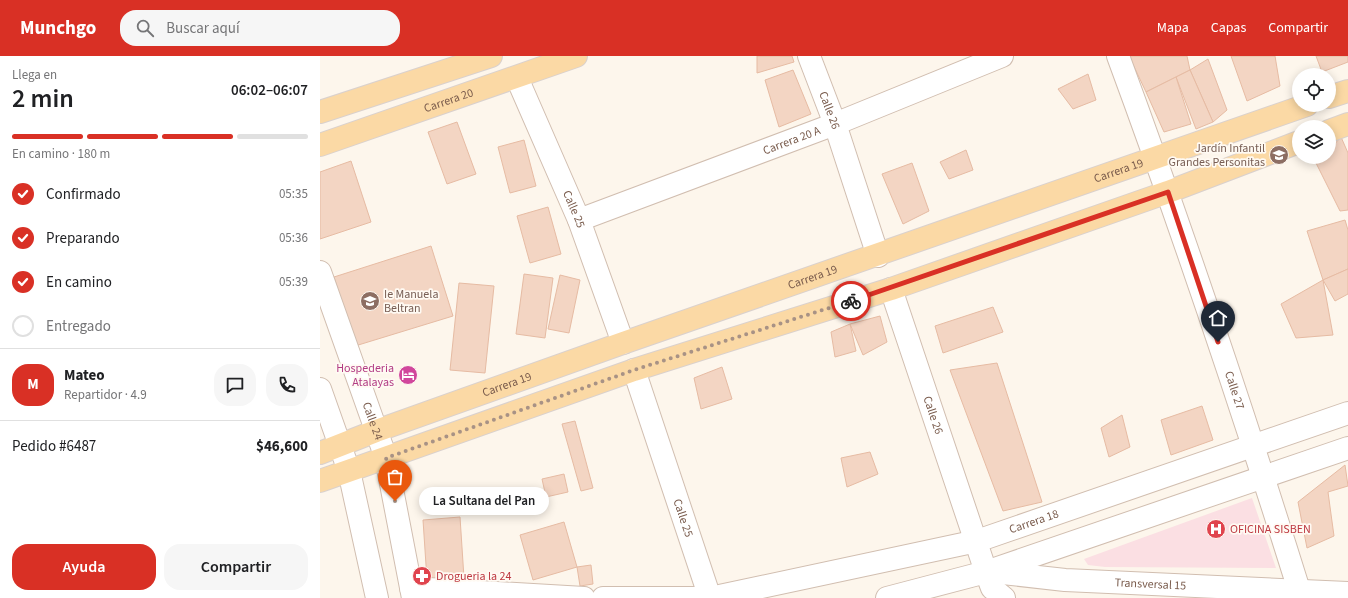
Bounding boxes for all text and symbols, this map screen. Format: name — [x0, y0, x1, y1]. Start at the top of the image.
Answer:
search box — [120, 10, 400, 46]
text: Munchgo — [20, 15, 96, 42]
icon: search — [134, 17, 156, 39]
text: Buscar aquí — [166, 18, 240, 39]
text: Mapa — [1157, 18, 1189, 38]
text: Capas — [1211, 18, 1246, 38]
text: Compartir — [1268, 18, 1328, 38]
text: Llega en — [12, 66, 57, 84]
map controls — [1292, 68, 1336, 164]
button: locate — [1292, 68, 1336, 112]
text: 2 min — [12, 80, 74, 117]
text: 06:02–06:07 — [231, 80, 308, 101]
street label: Carrera 20 — [422, 84, 476, 117]
street label: Calle 26 — [814, 89, 844, 131]
button: layers — [1292, 120, 1336, 164]
street label: Carrera 20 A — [760, 122, 823, 159]
place label: Jardín Infantil Grandes Personitas — [1169, 140, 1265, 171]
school or university icon: Jardín Infantil Grandes Personitas — [1268, 144, 1290, 166]
text: En camino · 180 m — [12, 145, 110, 163]
street label: Carrera 19 — [1092, 155, 1146, 188]
icon: check — [12, 183, 34, 205]
text: Confirmado — [46, 184, 121, 205]
text: 05:35 — [279, 185, 308, 203]
street label: Calle 25 — [558, 188, 589, 230]
icon: check — [12, 227, 34, 249]
text: Preparando — [46, 228, 120, 249]
text: 05:36 — [279, 229, 308, 247]
street label: Carrera 19 — [786, 261, 840, 294]
icon: check — [12, 271, 34, 293]
text: En camino — [46, 272, 112, 293]
text: 05:39 — [279, 273, 308, 291]
courier — [831, 281, 871, 321]
place label: Ie Manuela Beltran — [384, 286, 438, 317]
school or university icon: Ie Manuela Beltran — [359, 290, 381, 312]
icon: bike — [840, 290, 862, 312]
pin — [1201, 301, 1235, 342]
icon: home — [1207, 307, 1229, 329]
text: Entregado — [46, 316, 111, 337]
place label: Hospederia Atalayas — [336, 360, 394, 391]
button: chat — [214, 364, 256, 406]
button: phone — [266, 364, 308, 406]
hotel icon: Hospederia Atalayas — [397, 364, 419, 386]
text: Mateo — [64, 365, 105, 386]
street label: Carrera 19 — [480, 368, 534, 402]
street label: Calle 27 — [1220, 369, 1249, 412]
text: M — [27, 374, 39, 395]
text: Repartidor · 4.9 — [64, 386, 147, 404]
street label: Calle 26 — [919, 394, 947, 437]
street label: Calle 24 — [358, 400, 387, 442]
text: Pedido #6487 — [12, 436, 96, 457]
text: $46,600 — [256, 436, 308, 457]
pin — [378, 460, 412, 501]
icon: bag — [384, 466, 406, 488]
callout: La Sultana del Pan — [419, 487, 549, 515]
text: La Sultana del Pan — [433, 492, 535, 510]
street label: Calle 25 — [669, 497, 697, 540]
street label: Carrera 18 — [1007, 505, 1061, 538]
hospital icon: OFICINA SISBEN — [1205, 518, 1227, 540]
place label: OFICINA SISBEN — [1230, 521, 1311, 538]
button: Ayuda — [12, 544, 156, 590]
button: Compartir — [164, 544, 308, 590]
pharmacy icon: Drogueria la 24 — [411, 565, 433, 587]
place label: Drogueria la 24 — [436, 568, 511, 585]
street label: Transversal 15 — [1114, 574, 1187, 595]

